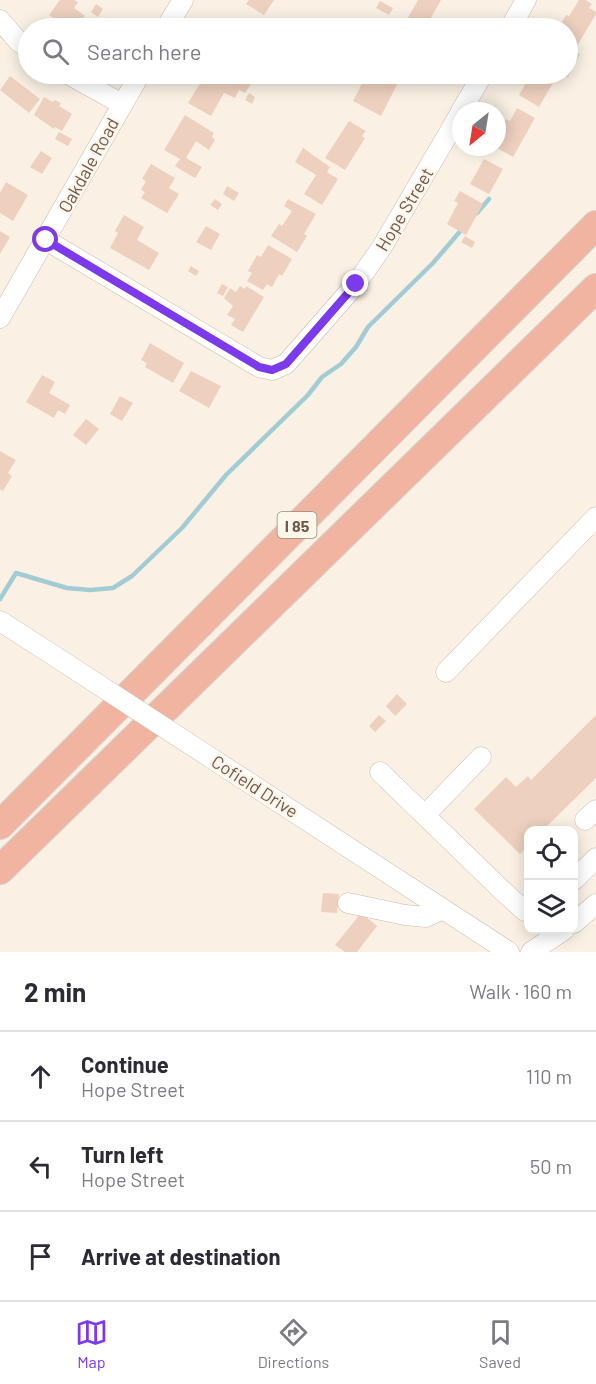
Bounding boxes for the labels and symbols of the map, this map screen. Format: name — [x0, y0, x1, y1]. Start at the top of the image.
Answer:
north arrow — [452, 102, 506, 156]
street label: Oakdale Road — [53, 114, 123, 216]
street label: Hope Street — [370, 163, 438, 255]
route start — [32, 226, 58, 252]
route end — [342, 270, 368, 296]
road number: I 85 — [278, 512, 316, 538]
street label: Cofield Drive — [207, 750, 303, 822]

